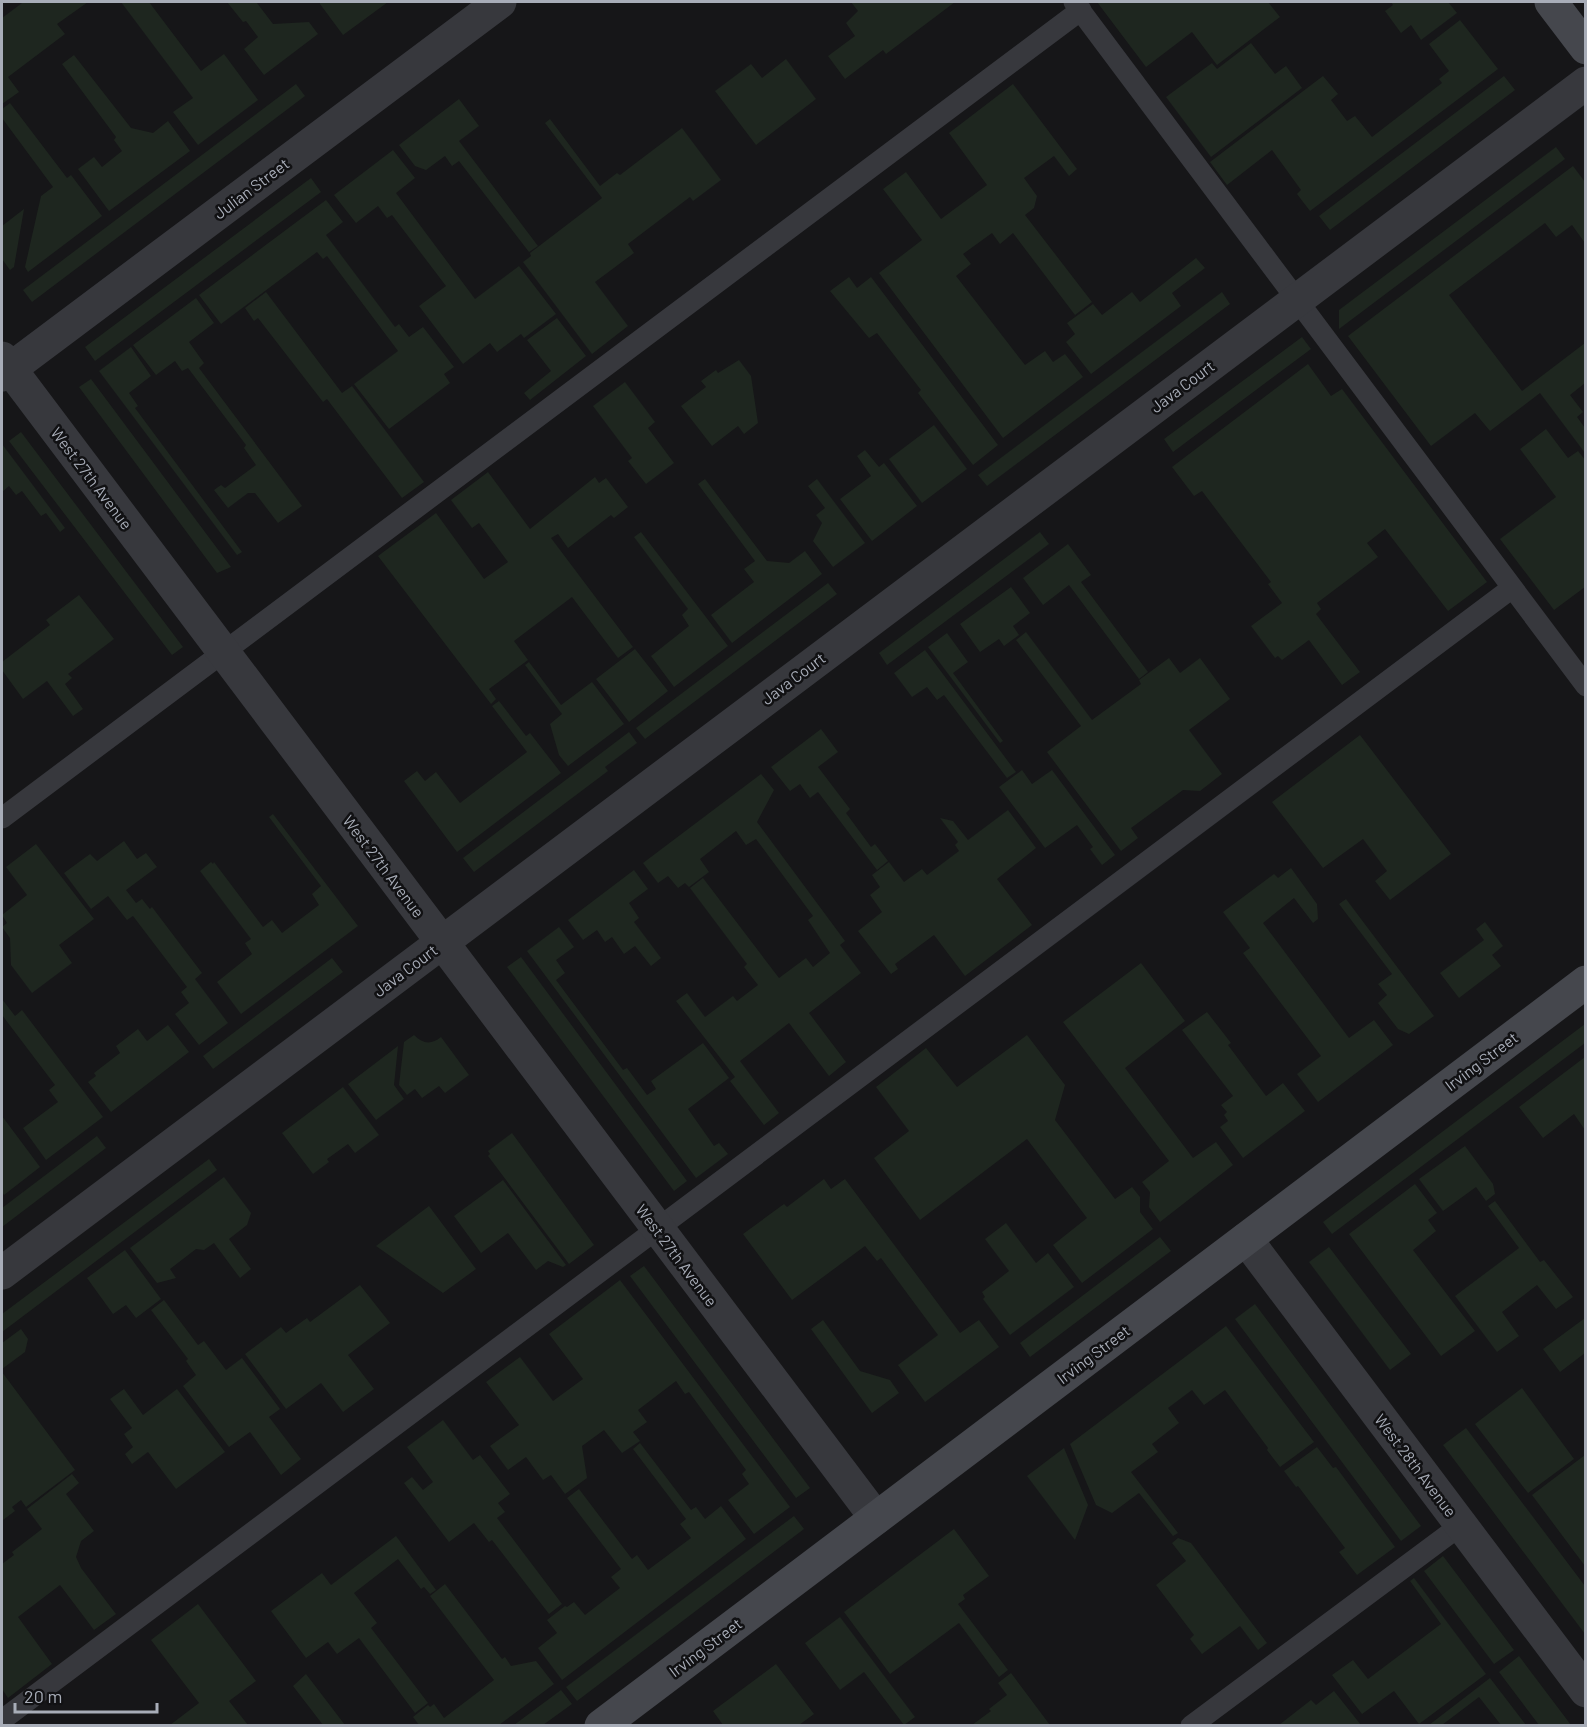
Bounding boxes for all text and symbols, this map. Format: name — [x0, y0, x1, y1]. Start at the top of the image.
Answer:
street label: Julian Street — [210, 154, 292, 222]
street label: Java Court — [1146, 356, 1218, 416]
street label: West 27th Avenue — [47, 423, 137, 533]
street label: Java Court — [757, 648, 829, 708]
street label: West 27th Avenue — [339, 811, 429, 921]
street label: Java Court — [369, 940, 441, 1000]
street label: Irving Street — [1441, 1027, 1521, 1095]
street label: West 27th Avenue — [632, 1200, 722, 1310]
street label: Irving Street — [1053, 1320, 1133, 1388]
street label: West 28th Avenue — [1371, 1410, 1461, 1520]
street label: Irving Street — [665, 1613, 745, 1681]
scale bar — [15, 1676, 158, 1714]
text: 20 m — [24, 1685, 62, 1707]

